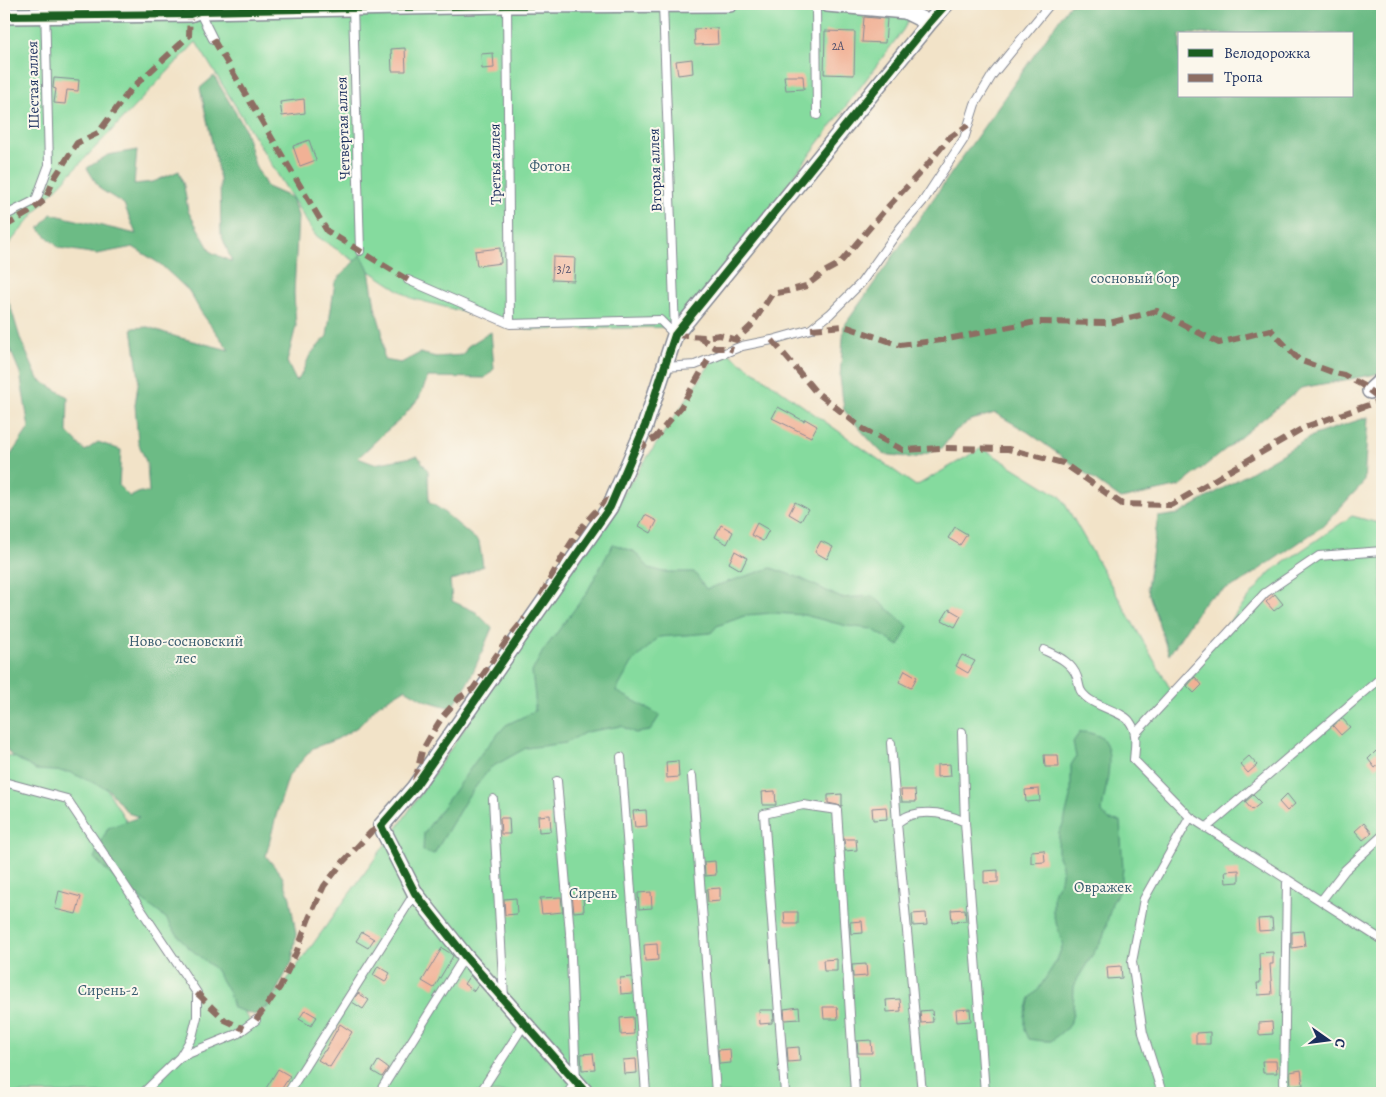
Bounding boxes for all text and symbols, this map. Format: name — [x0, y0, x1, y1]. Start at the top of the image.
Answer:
legend — [1178, 32, 1354, 98]
house number: 2А — [832, 38, 845, 54]
street label: Шестая аллея — [22, 41, 44, 129]
text: Велодорожка — [1224, 43, 1311, 63]
text: Тропа — [1224, 67, 1263, 87]
street label: Четвертая аллея — [331, 76, 355, 180]
street label: Третья аллея — [484, 123, 506, 205]
street label: Вторая аллея — [644, 128, 666, 212]
park label: Фотон — [529, 156, 571, 176]
house number: 3/2 — [557, 261, 572, 277]
park label: сосновый бор — [1091, 268, 1180, 288]
park label: Ново-сосновский лес — [129, 631, 244, 668]
park label: Овражек — [1074, 877, 1132, 897]
park label: Сирень — [569, 883, 617, 903]
park label: Сирень-2 — [78, 980, 138, 1000]
north arrow — [1304, 1014, 1354, 1064]
text: С — [1330, 1037, 1350, 1050]

